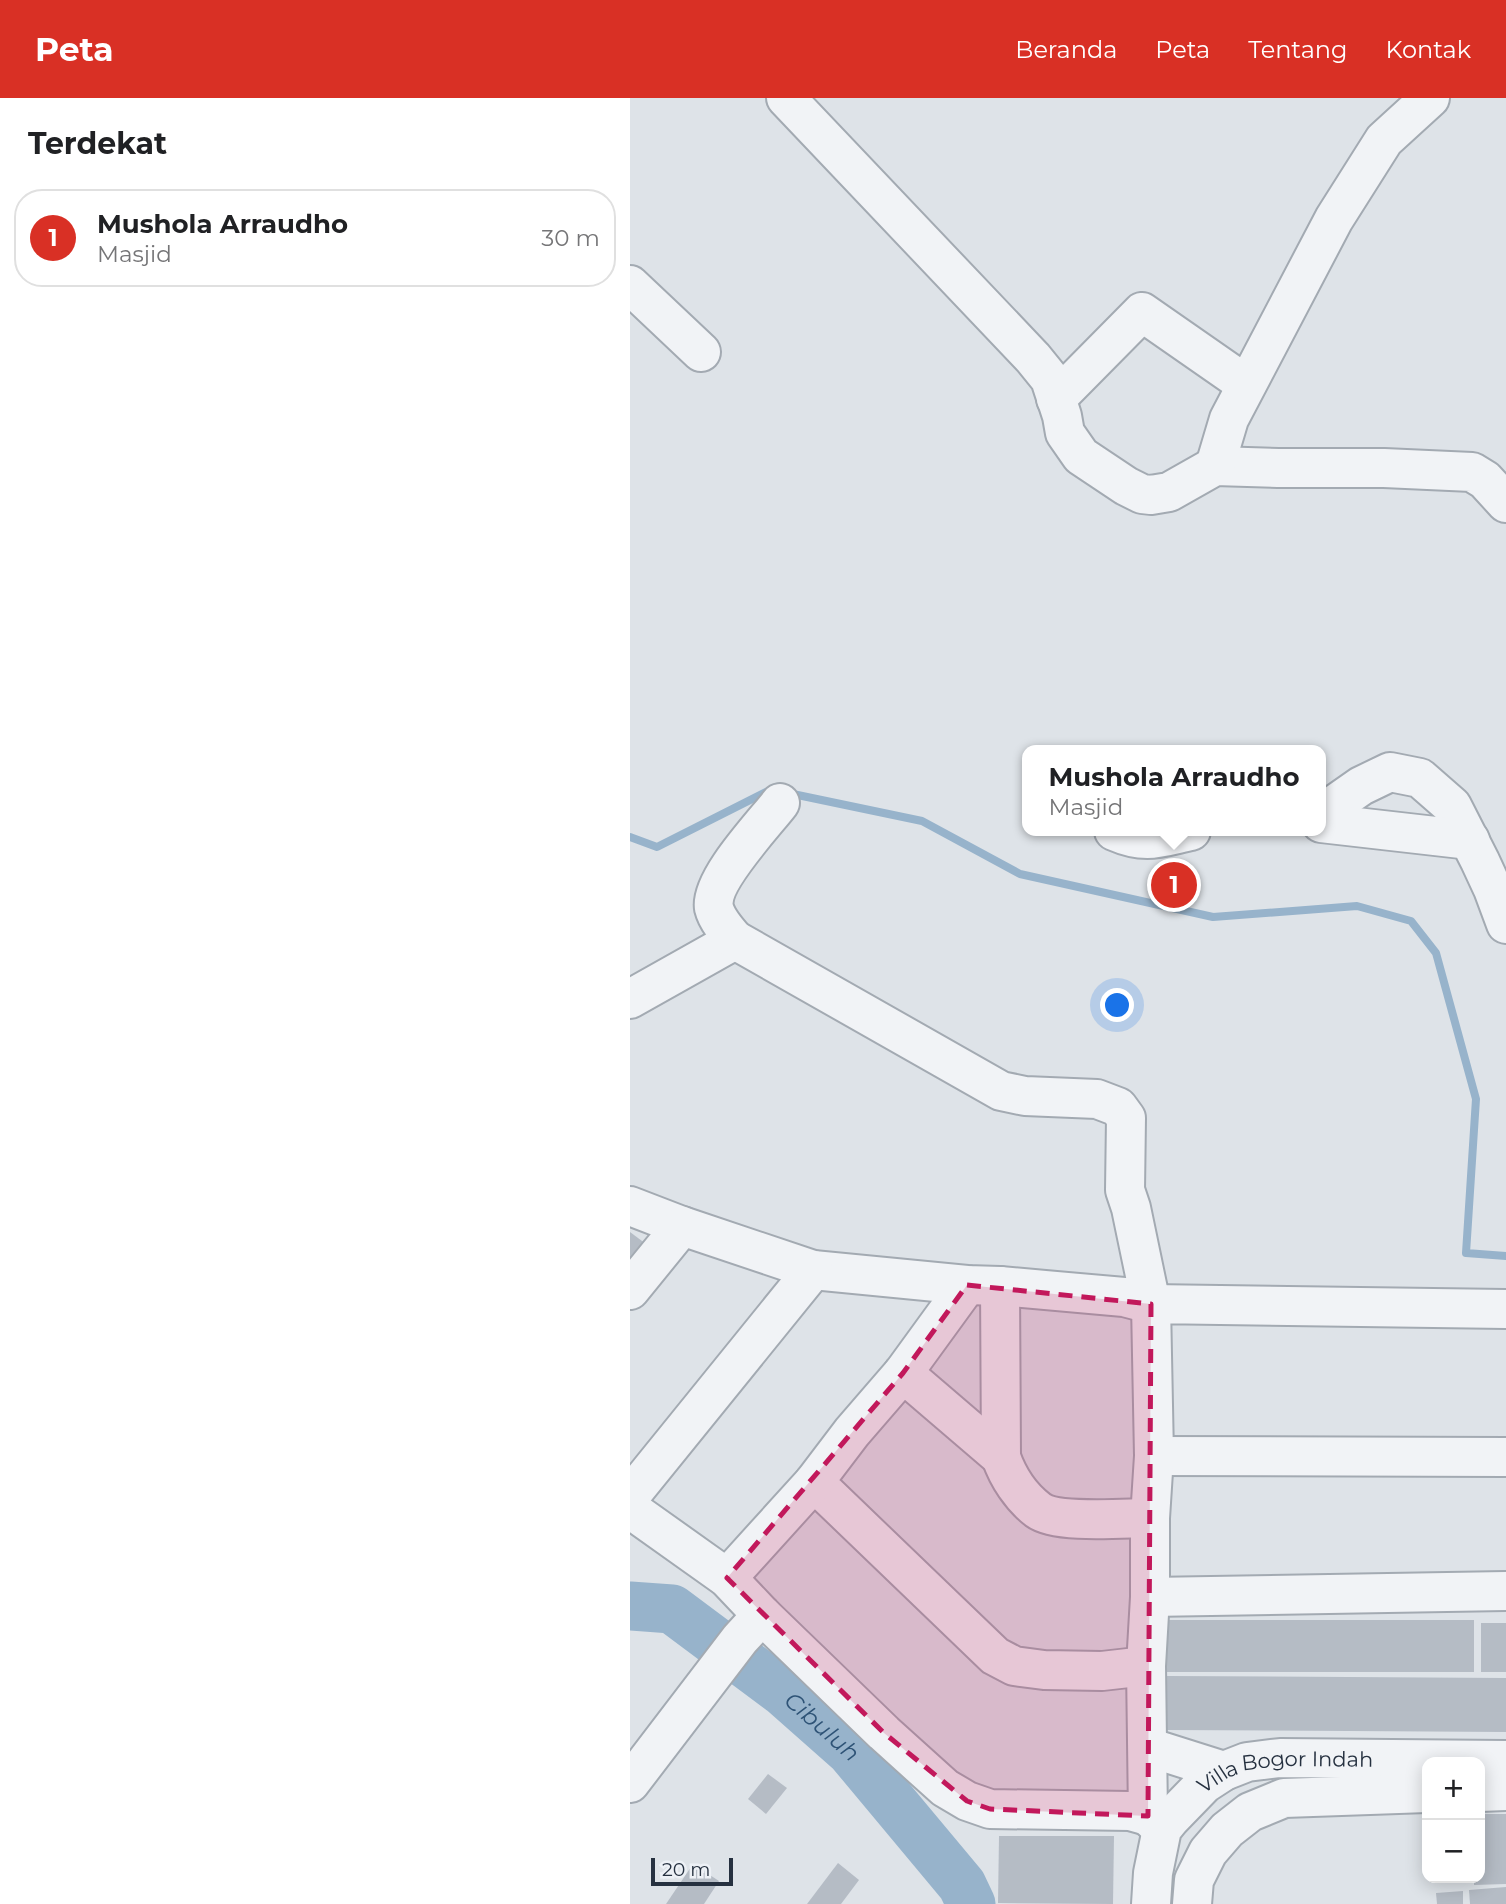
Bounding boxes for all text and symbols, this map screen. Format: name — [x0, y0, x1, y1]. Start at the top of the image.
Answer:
text: Peta — [35, 29, 114, 69]
text: Beranda — [1015, 35, 1117, 64]
text: Peta — [1155, 35, 1210, 64]
text: Tentang — [1248, 35, 1347, 64]
text: Kontak — [1385, 35, 1471, 64]
text: Terdekat — [28, 125, 167, 162]
text: Mushola Arraudho — [97, 208, 348, 240]
text: 1 — [48, 224, 58, 252]
text: 30 m — [541, 224, 600, 252]
text: Masjid — [97, 240, 172, 268]
popup — [1022, 745, 1326, 836]
text: Mushola Arraudho — [1048, 761, 1300, 793]
text: Masjid — [1048, 793, 1123, 821]
pin: 1 — [1151, 859, 1197, 911]
your location — [1100, 988, 1134, 1022]
water label: Cibuluh — [779, 1686, 866, 1767]
street label: Villa Bogor Indah — [1192, 1745, 1373, 1798]
map controls — [1422, 1757, 1485, 1883]
button: + — [1422, 1757, 1485, 1820]
button: − — [1422, 1820, 1485, 1883]
scale bar — [651, 1855, 733, 1887]
text: 20 m — [662, 1858, 710, 1881]

